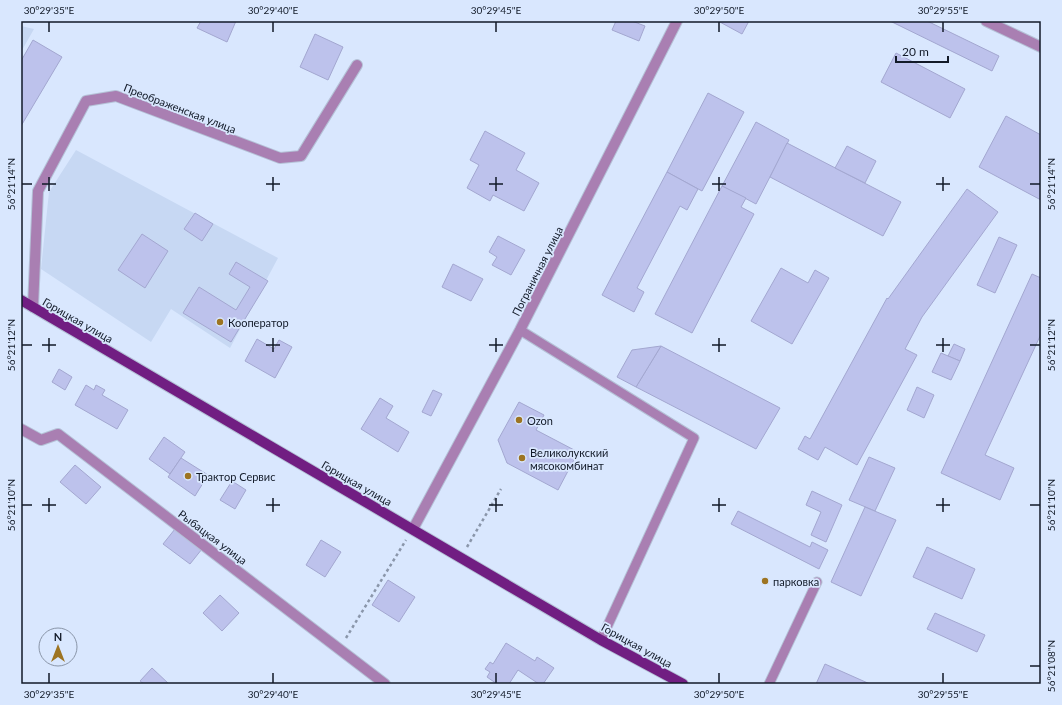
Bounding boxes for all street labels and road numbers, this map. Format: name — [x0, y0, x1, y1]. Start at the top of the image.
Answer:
street label: Преображенская улица — [122, 81, 238, 135]
street label: Пограничная улица — [509, 224, 565, 318]
street label: Горицкая улица — [41, 295, 115, 345]
street label: Горицкая улица — [320, 458, 394, 508]
street label: Рыбацкая улица — [176, 507, 250, 567]
street label: Горицкая улица — [599, 620, 675, 670]

